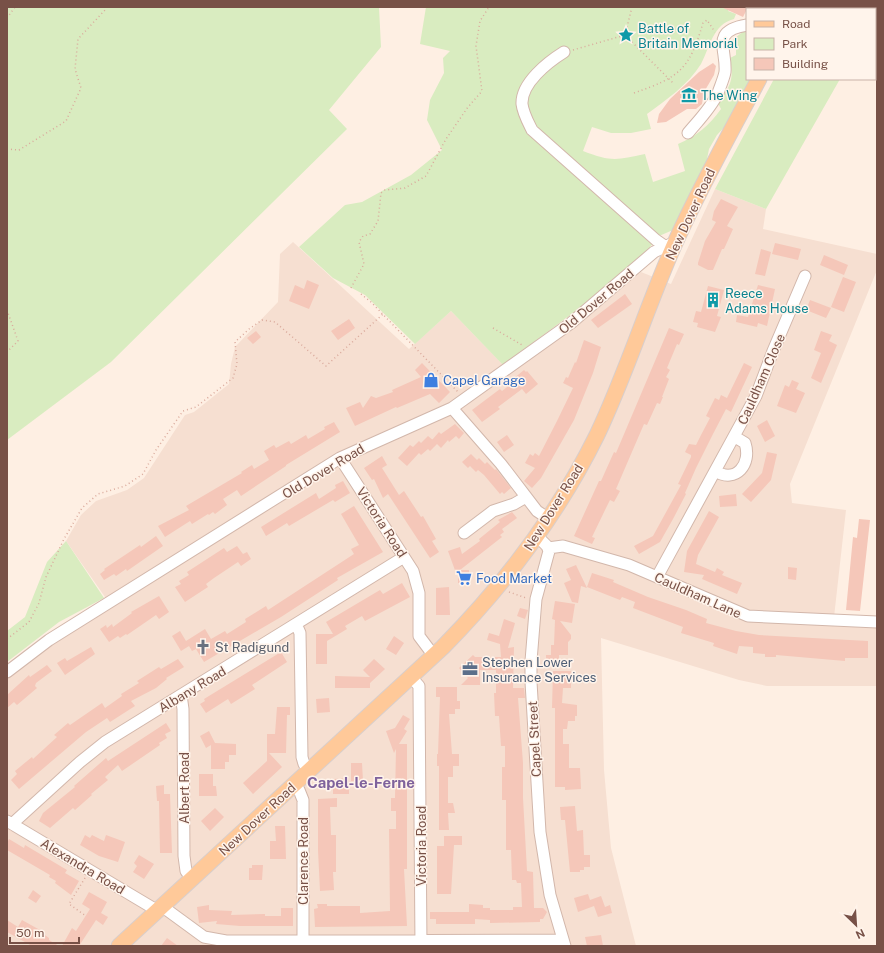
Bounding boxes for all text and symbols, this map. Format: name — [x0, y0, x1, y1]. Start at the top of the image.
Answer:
legend — [746, 8, 876, 80]
text: Road — [782, 17, 810, 31]
place label: Battle of Britain Memorial — [638, 21, 738, 51]
place icon: Battle of Britain Memorial — [617, 26, 635, 44]
text: Park — [782, 37, 808, 51]
text: Building — [782, 57, 828, 71]
museum icon: The Wing — [680, 86, 698, 104]
place label: The Wing — [701, 88, 758, 103]
street label: New Dover Road — [663, 166, 718, 262]
street label: Old Dover Road — [556, 266, 637, 337]
place label: Reece Adams House — [725, 286, 809, 316]
building icon: Reece Adams House — [704, 291, 722, 309]
street label: Cauldham Close — [735, 331, 788, 427]
shop icon: Capel Garage — [422, 371, 440, 389]
place label: Capel Garage — [443, 373, 525, 388]
street label: Old Dover Road — [280, 441, 367, 502]
street label: New Dover Road — [521, 461, 586, 553]
street label: Victoria Road — [353, 484, 410, 560]
supermarket icon: Food Market — [455, 569, 473, 587]
street label: Cauldham Lane — [652, 570, 744, 621]
place label: Food Market — [476, 571, 552, 586]
church icon: St Radigund — [194, 638, 212, 656]
place label: St Radigund — [215, 640, 289, 655]
place label: Stephen Lower Insurance Services — [482, 655, 596, 685]
office icon: Stephen Lower Insurance Services — [461, 660, 479, 678]
street label: Albany Road — [156, 663, 229, 715]
street label: Capel Street — [525, 701, 544, 777]
street label: Albert Road — [177, 752, 192, 824]
district label: Capel-le-Ferne — [307, 774, 415, 791]
street label: New Dover Road — [216, 780, 299, 859]
street label: Victoria Road — [414, 806, 429, 886]
street label: Clarence Road — [296, 817, 311, 905]
street label: Alexandra Road — [38, 835, 127, 897]
north arrow — [836, 905, 876, 945]
scale bar — [10, 919, 79, 945]
text: 50 m — [16, 926, 44, 940]
text: N — [854, 927, 867, 941]

